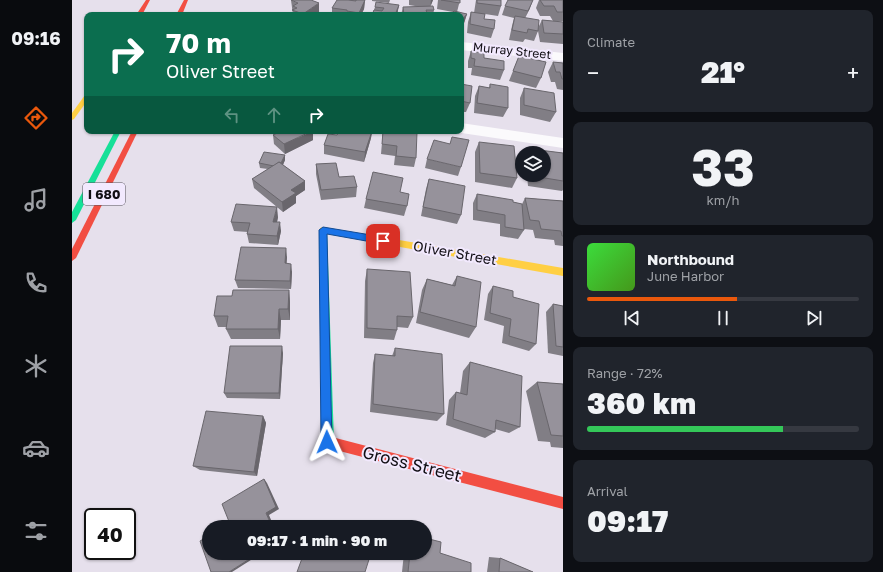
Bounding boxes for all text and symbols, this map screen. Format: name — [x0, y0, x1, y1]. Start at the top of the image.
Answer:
text: 70 m — [166, 26, 231, 59]
text: 09:16 — [11, 27, 61, 49]
icon: right — [100, 28, 152, 80]
text: Climate — [587, 34, 635, 50]
street label: Murray Street — [472, 39, 552, 62]
text: 21° — [701, 54, 745, 90]
text: − — [587, 59, 599, 86]
text: + — [847, 59, 859, 86]
text: Oliver Street — [166, 60, 275, 82]
icon: directions — [22, 104, 50, 132]
icon: left — [221, 104, 243, 126]
icon: ahead — [263, 104, 285, 126]
icon: right — [305, 104, 327, 126]
text: 33 — [691, 135, 755, 197]
map controls — [515, 146, 551, 182]
button: layers — [515, 146, 551, 182]
road number: I 680 — [83, 183, 125, 205]
icon: music — [22, 186, 50, 214]
text: km/h — [706, 192, 740, 208]
pin — [366, 224, 400, 258]
icon: arrive — [372, 230, 394, 252]
street label: Oliver Street — [412, 237, 498, 268]
text: Northbound — [647, 250, 734, 268]
text: June Harbor — [647, 268, 724, 284]
icon: phone — [22, 269, 50, 297]
icon: previous — [621, 307, 643, 329]
icon: pause — [712, 307, 734, 329]
icon: next — [803, 307, 825, 329]
icon: climate — [22, 352, 50, 380]
text: Range · 72% — [587, 365, 662, 381]
text: 360 km — [587, 385, 696, 421]
position arrow — [306, 421, 348, 463]
icon: car — [22, 434, 50, 462]
street label: Gross Street — [360, 441, 464, 486]
text: Arrival — [587, 483, 628, 499]
text: 09:17 — [587, 503, 668, 539]
speed limit sign: 40 — [84, 508, 136, 560]
icon: filters — [22, 517, 50, 545]
text: 09:17 · 1 min · 90 m — [247, 531, 387, 549]

